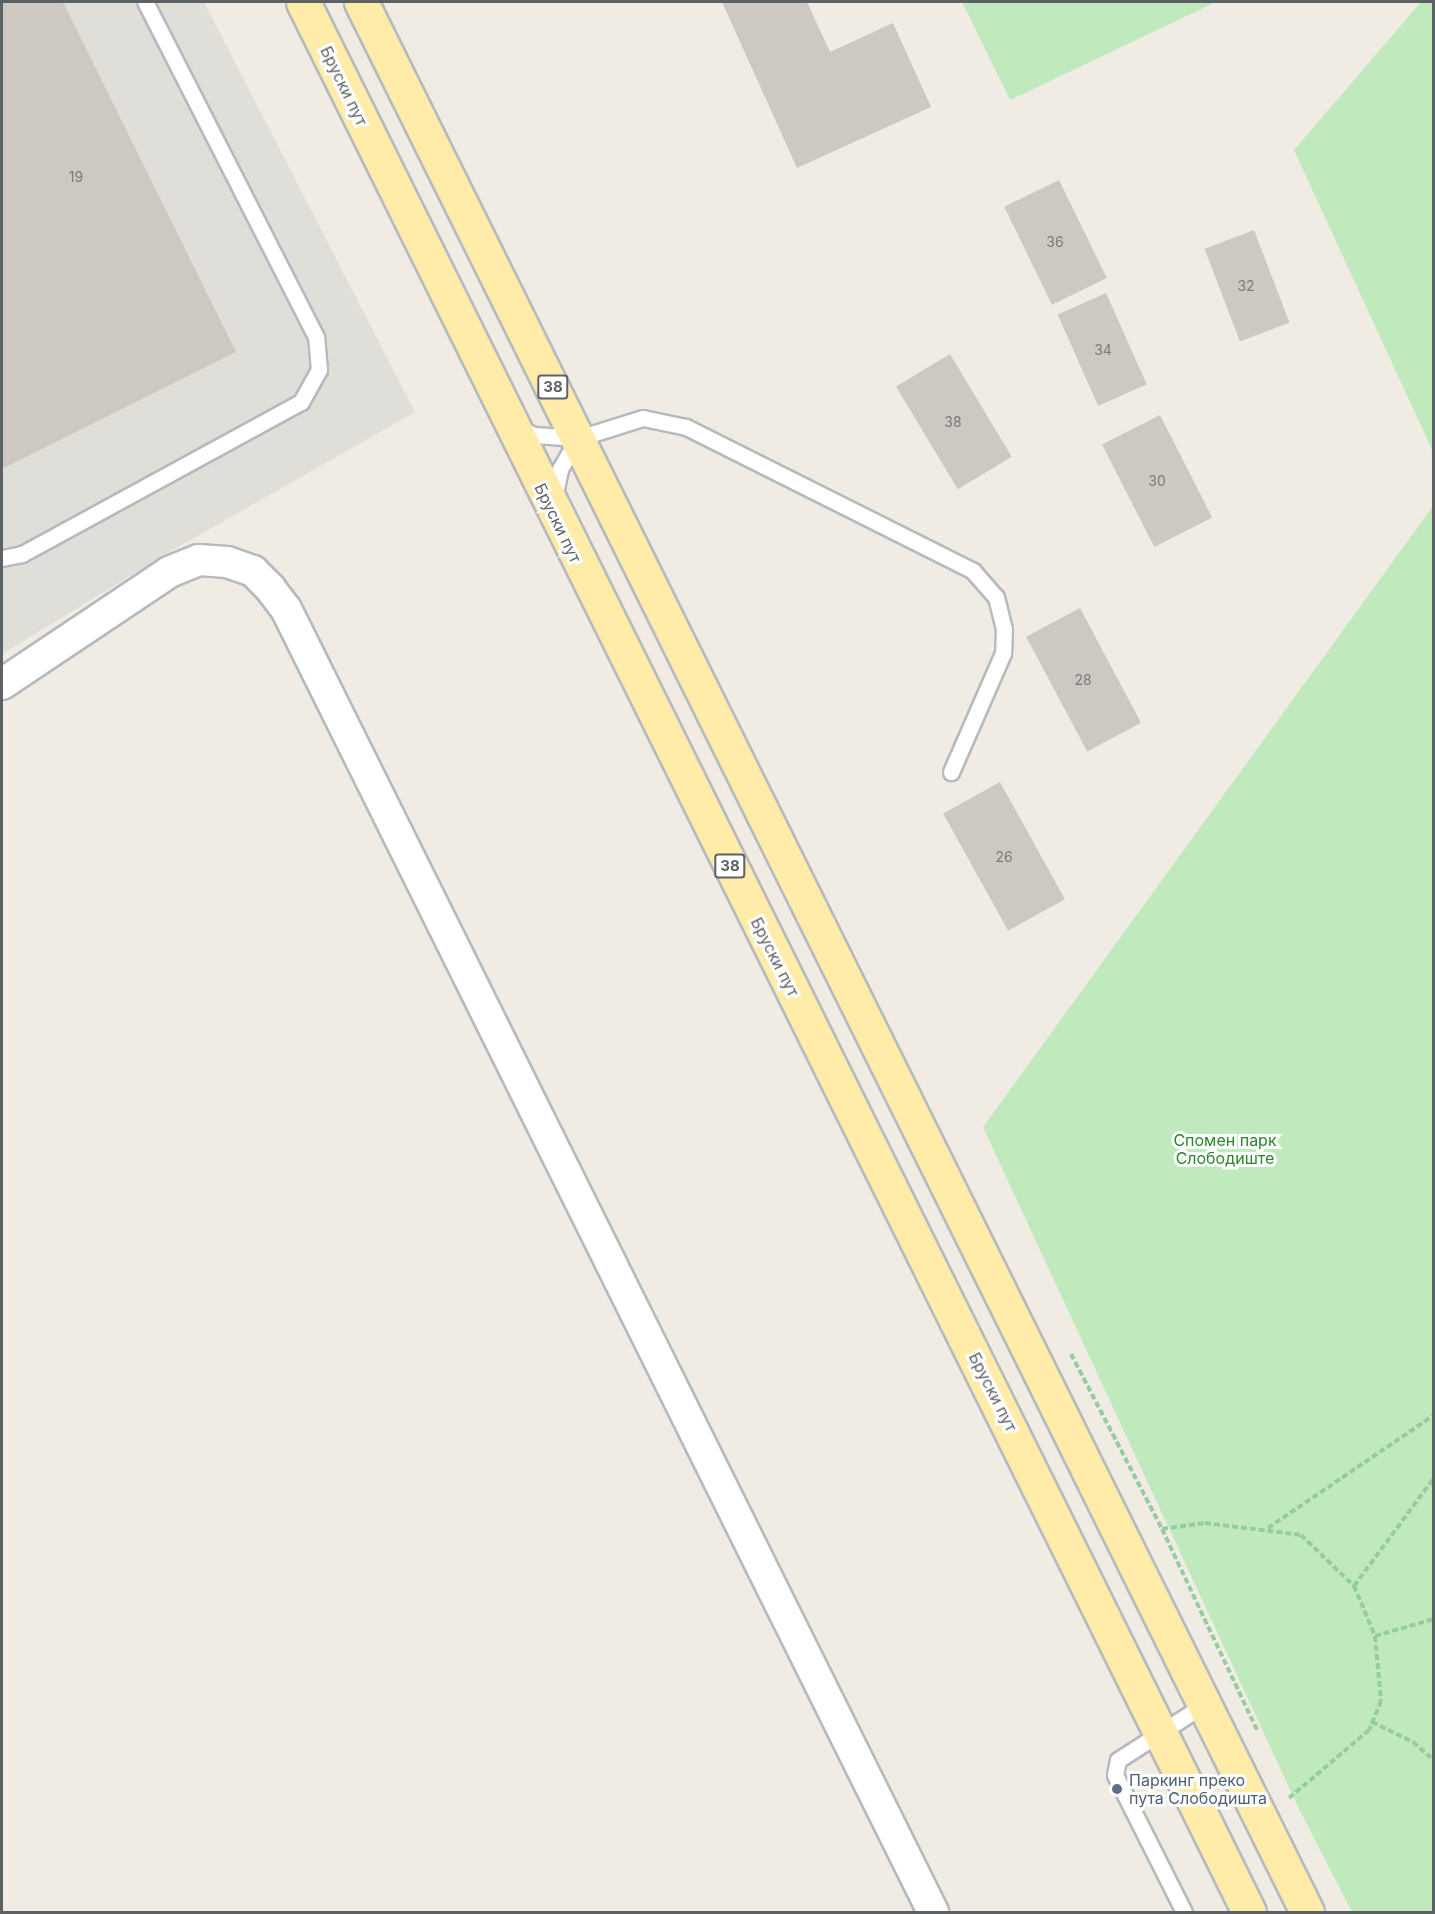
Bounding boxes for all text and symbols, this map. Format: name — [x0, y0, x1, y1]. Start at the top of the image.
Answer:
street label: Бруски пут — [316, 43, 372, 129]
house number: 19 — [69, 169, 83, 185]
house number: 36 — [1046, 234, 1064, 250]
house number: 32 — [1237, 278, 1255, 294]
house number: 34 — [1094, 342, 1112, 358]
road number: 38 — [536, 375, 570, 399]
house number: 38 — [944, 414, 962, 430]
house number: 30 — [1148, 473, 1166, 489]
street label: Бруски пут — [530, 480, 586, 566]
house number: 28 — [1074, 672, 1092, 688]
house number: 26 — [995, 849, 1013, 865]
road number: 38 — [714, 854, 746, 878]
street label: Бруски пут — [747, 914, 803, 1000]
park label: Спомен парк Слободиште — [1173, 1130, 1277, 1168]
street label: Бруски пут — [965, 1349, 1021, 1435]
place label: Паркинг преко пута Слободишта — [1129, 1770, 1267, 1808]
marker: Паркинг преко пута Слободишта — [1110, 1782, 1124, 1796]

